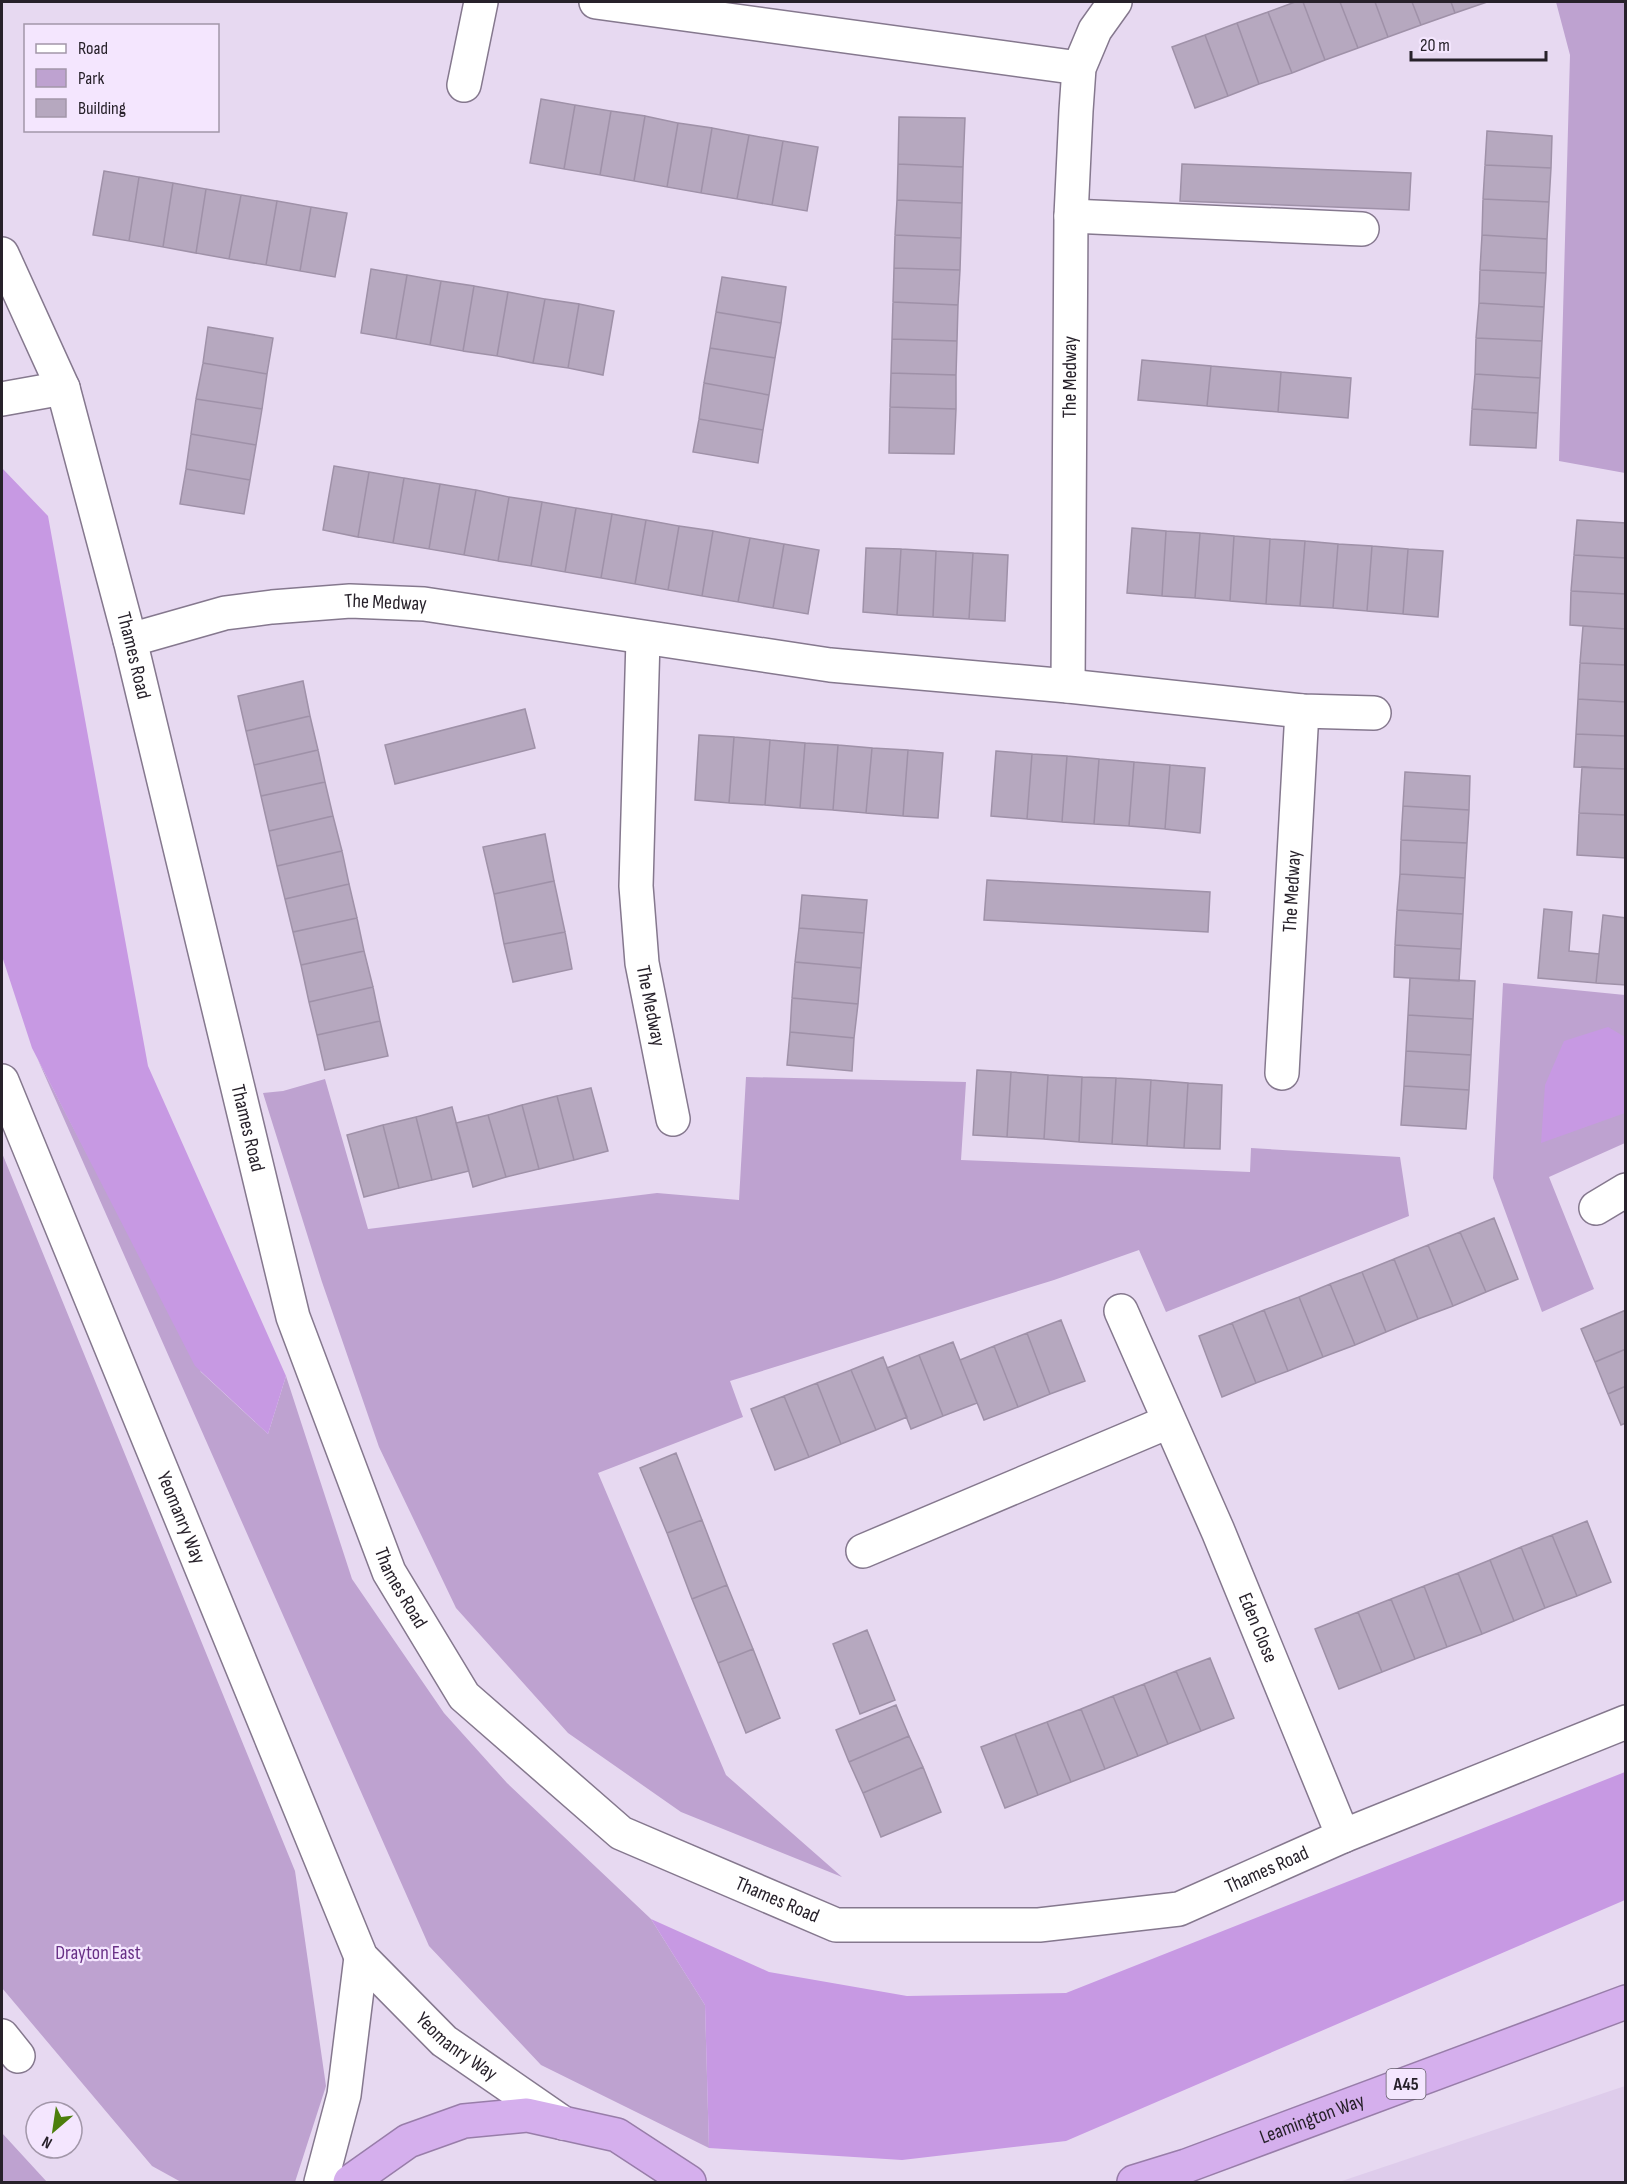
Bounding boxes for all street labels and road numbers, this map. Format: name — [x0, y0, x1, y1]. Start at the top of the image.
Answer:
street label: The Medway — [1058, 336, 1082, 418]
street label: The Medway — [344, 589, 427, 616]
street label: Thames Road — [111, 609, 156, 702]
street label: The Medway — [1278, 849, 1306, 933]
street label: The Medway — [631, 963, 670, 1049]
street label: Thames Road — [225, 1082, 270, 1174]
street label: Yeomanry Way — [151, 1468, 211, 1568]
street label: Thames Road — [369, 1544, 432, 1633]
street label: Eden Close — [1233, 1589, 1283, 1666]
street label: Thames Road — [1221, 1841, 1312, 1899]
street label: Thames Road — [732, 1871, 823, 1928]
street label: Yeomanry Way — [411, 2007, 502, 2086]
road number: A45 — [1386, 2069, 1426, 2099]
street label: Leamington Way — [1256, 2088, 1368, 2149]

